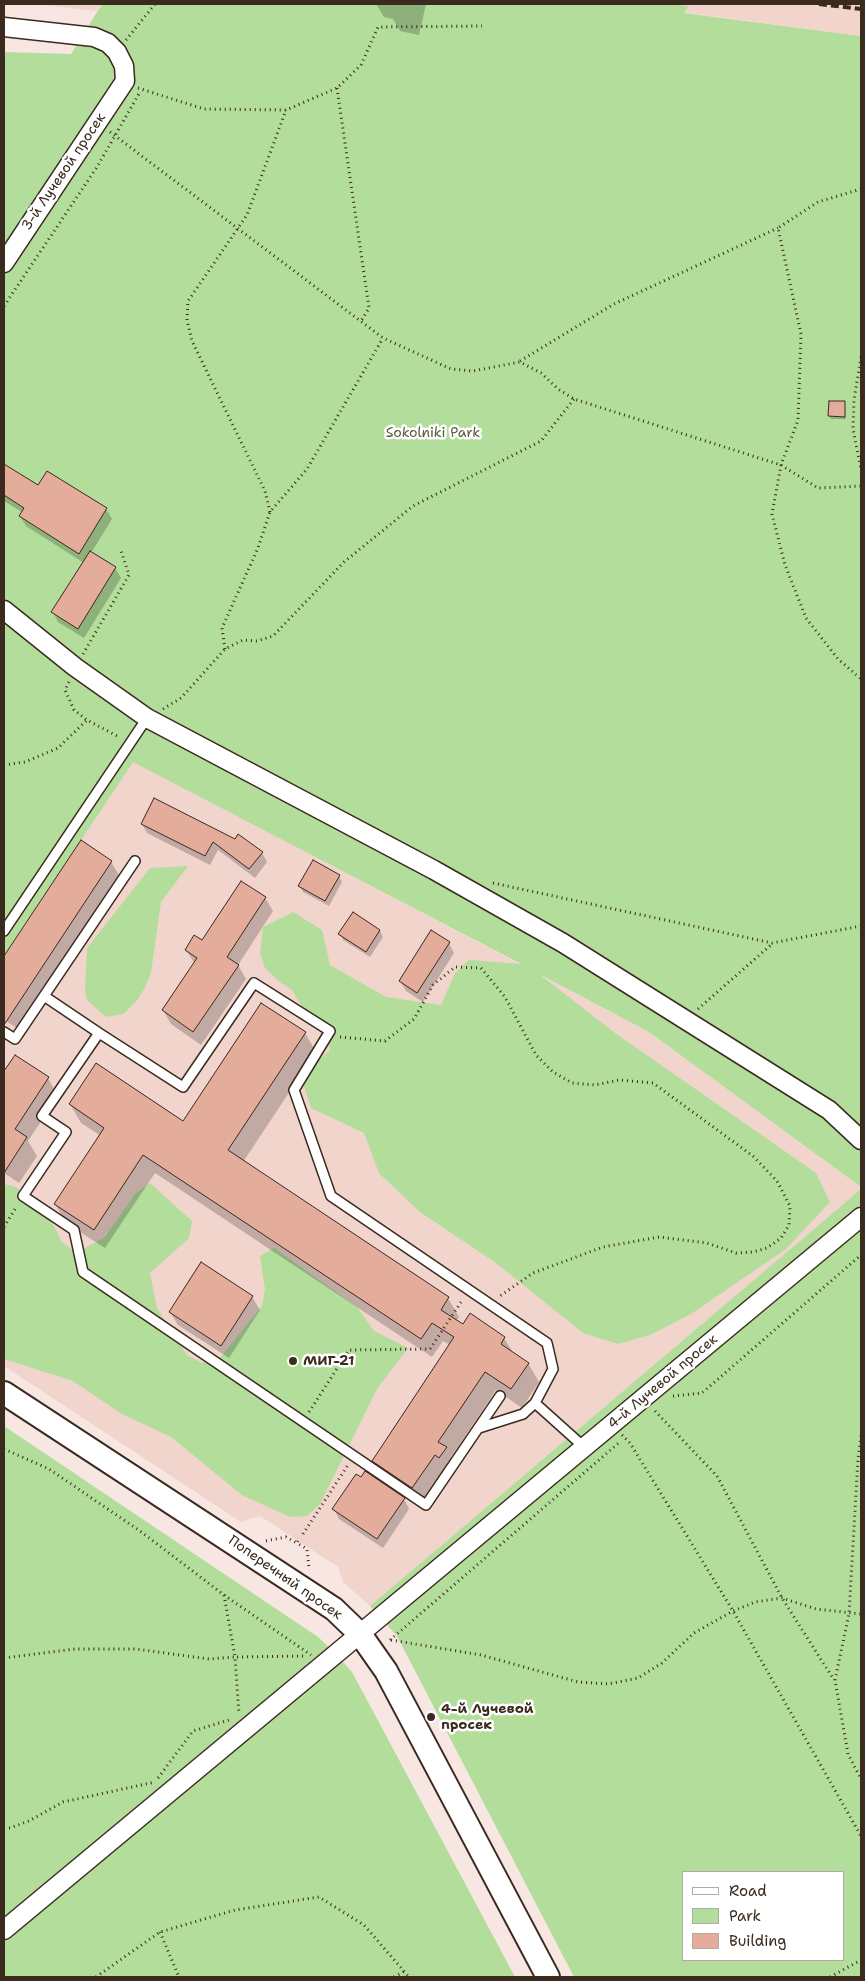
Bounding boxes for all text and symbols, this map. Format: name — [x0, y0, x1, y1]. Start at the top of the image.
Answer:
street label: 3-й Лучевой просек — [18, 110, 110, 234]
park label: Sokolniki Park — [386, 425, 480, 441]
street label: 4-й Лучевой просек — [605, 1331, 721, 1433]
place label: МИГ-21 — [303, 1353, 354, 1369]
marker: МИГ-21 — [287, 1355, 299, 1367]
street label: Поперечный просек — [225, 1532, 345, 1624]
place label: 4-й Лучевой просек — [441, 1701, 533, 1734]
marker: 4-й Лучевой просек — [425, 1711, 437, 1723]
legend — [682, 1871, 845, 1961]
text: Road — [729, 1881, 767, 1901]
text: Park — [729, 1906, 761, 1926]
text: Building — [729, 1931, 786, 1951]

